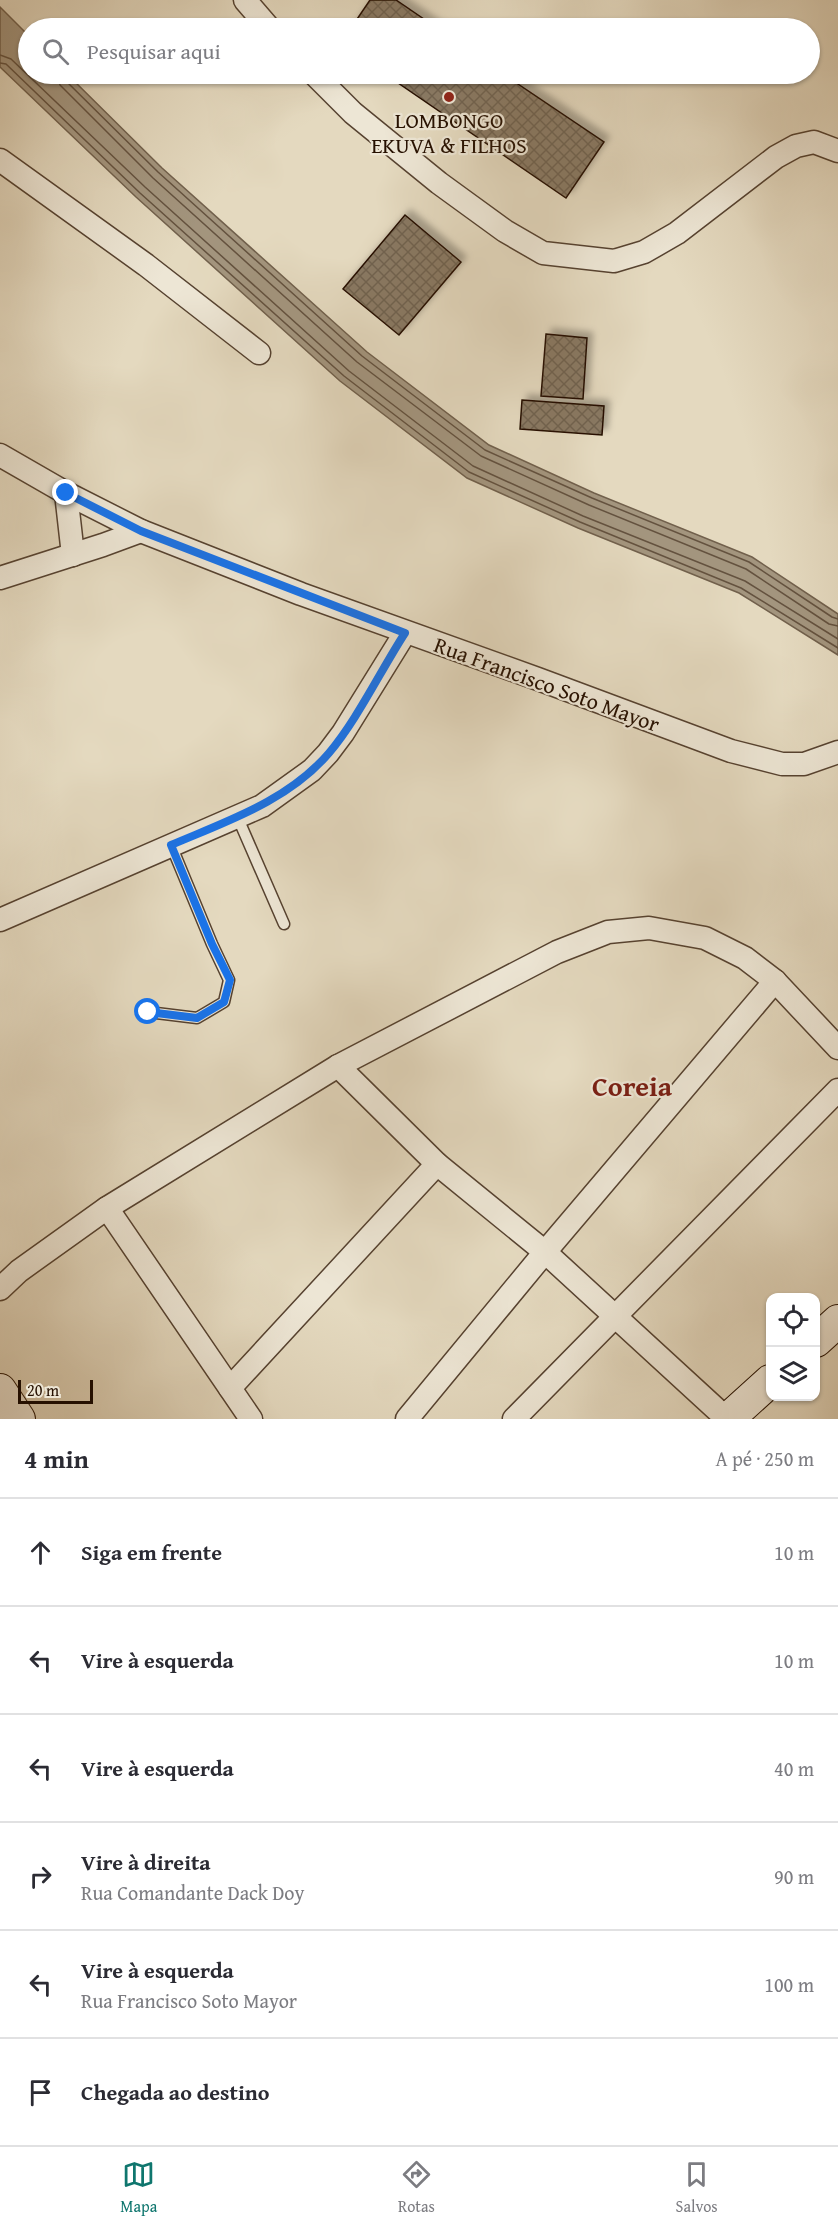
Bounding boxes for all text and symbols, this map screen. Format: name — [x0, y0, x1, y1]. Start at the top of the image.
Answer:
search box — [18, 18, 820, 84]
icon: search — [39, 35, 72, 68]
text: Pesquisar aqui — [87, 35, 221, 67]
marker: LOMBONGO EKUVA & FILHOS — [442, 90, 456, 104]
place label: LOMBONGO EKUVA & FILHOS — [371, 104, 527, 161]
route end — [52, 479, 78, 505]
street label: Rua Francisco Soto Mayor — [430, 628, 664, 740]
route start — [134, 998, 160, 1024]
district label: Coreia — [592, 1065, 673, 1106]
map controls — [766, 1293, 820, 1401]
button: locate — [766, 1293, 820, 1347]
button: layers — [766, 1347, 820, 1401]
scale bar — [18, 1377, 93, 1404]
text: 20 m — [27, 1378, 59, 1402]
text: 4 min — [24, 1439, 89, 1478]
text: A pé · 250 m — [716, 1444, 814, 1473]
icon: ahead — [24, 1536, 57, 1569]
text: Siga em frente — [81, 1536, 222, 1568]
text: 10 m — [774, 1538, 814, 1567]
icon: left — [24, 1644, 57, 1677]
text: Vire à esquerda — [81, 1644, 234, 1676]
text: 10 m — [774, 1646, 814, 1675]
icon: left — [24, 1752, 57, 1785]
text: Vire à esquerda — [81, 1752, 234, 1784]
text: 40 m — [774, 1754, 814, 1783]
text: Vire à direita — [81, 1846, 211, 1878]
icon: right — [24, 1860, 57, 1893]
text: 90 m — [774, 1862, 814, 1891]
text: Rua Comandante Dack Doy — [81, 1878, 305, 1907]
text: Vire à esquerda — [81, 1954, 234, 1986]
icon: left — [24, 1968, 57, 2001]
text: 100 m — [764, 1970, 814, 1999]
text: Rua Francisco Soto Mayor — [81, 1986, 297, 2015]
icon: arrive — [24, 2076, 57, 2109]
text: Chegada ao destino — [81, 2076, 269, 2108]
tab: Mapa — [120, 2158, 157, 2218]
tab: Rotas — [398, 2158, 435, 2218]
tab: Salvos — [676, 2158, 718, 2218]

